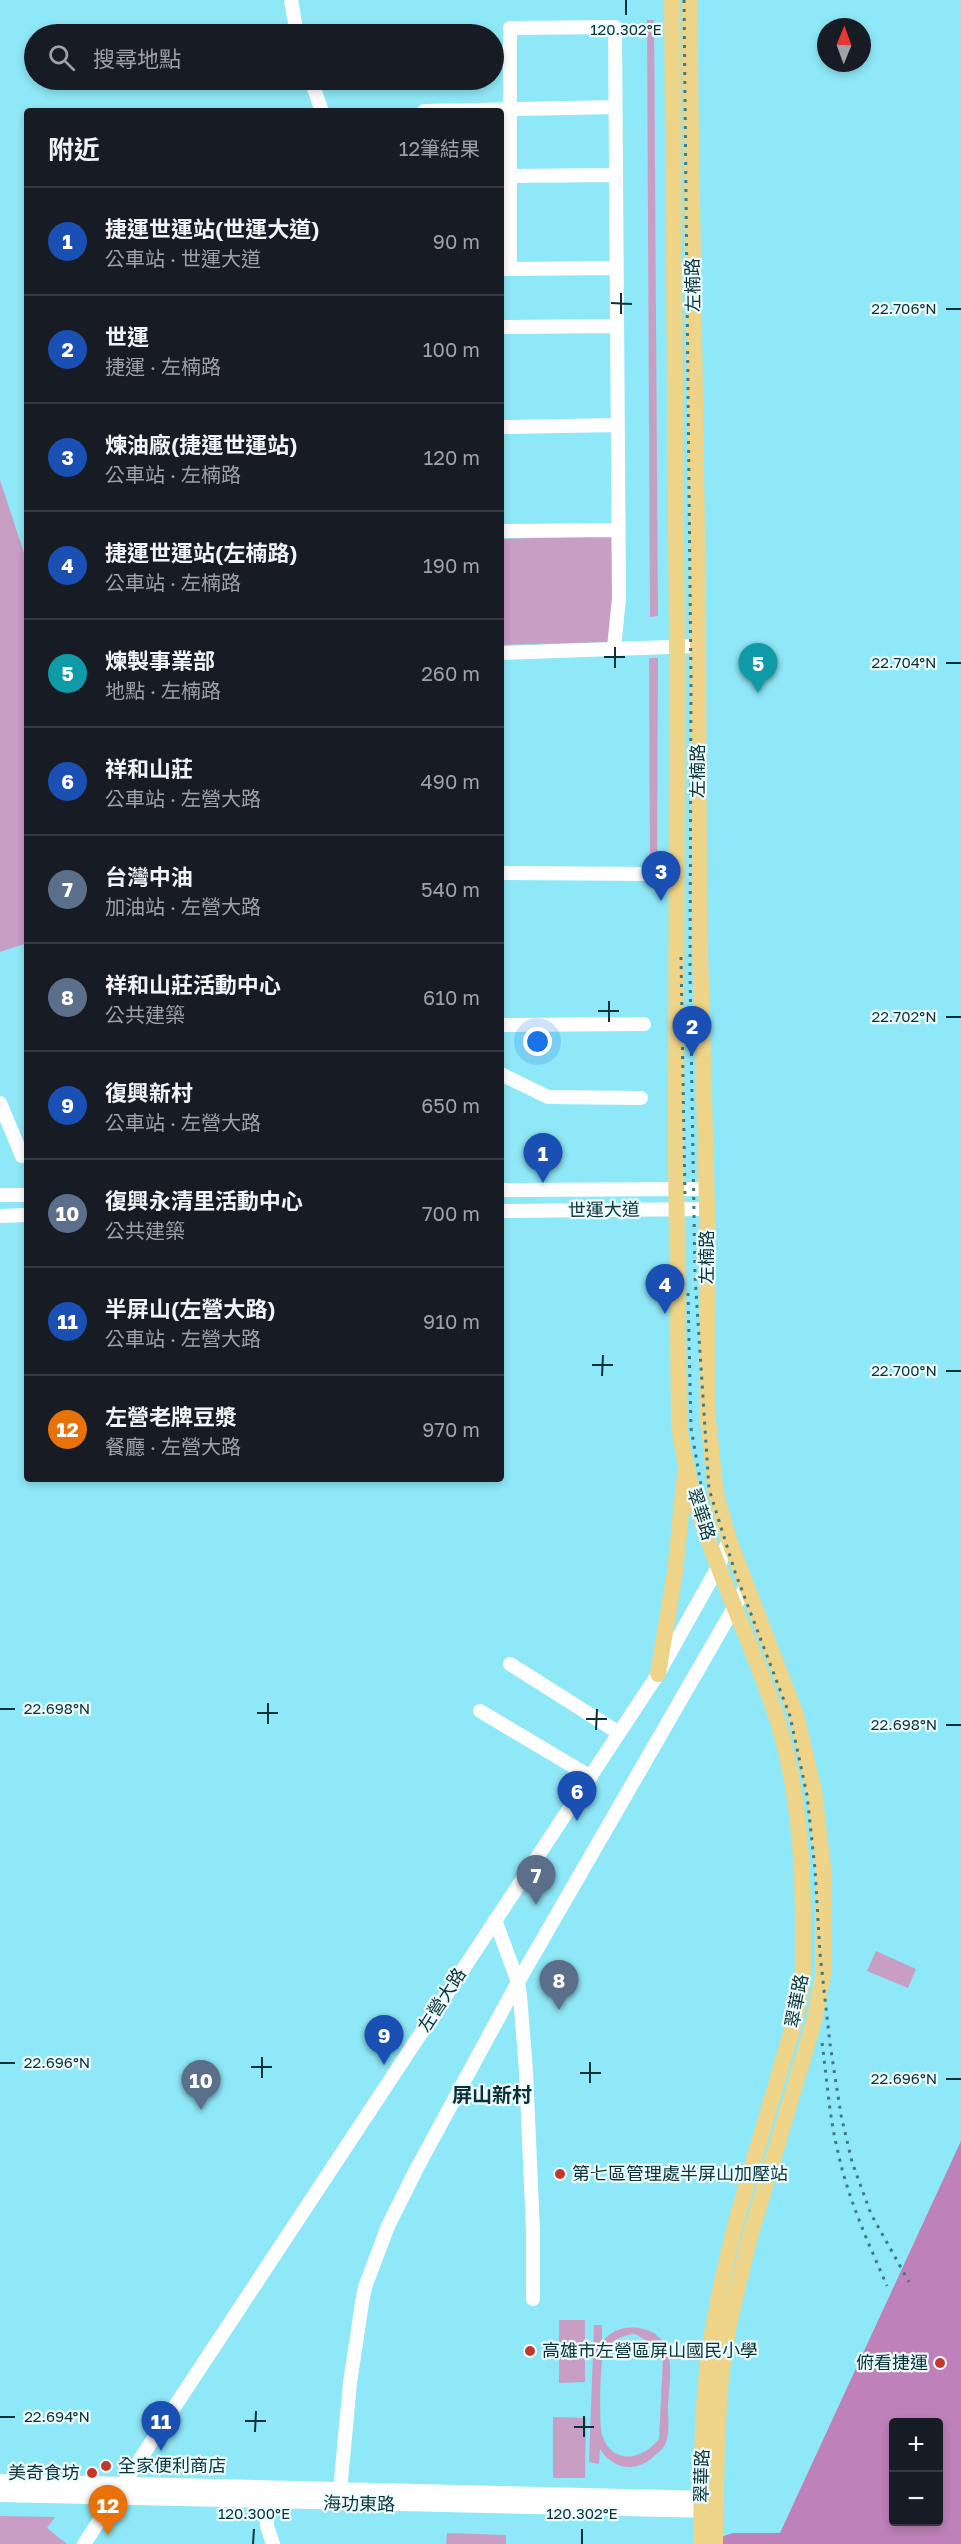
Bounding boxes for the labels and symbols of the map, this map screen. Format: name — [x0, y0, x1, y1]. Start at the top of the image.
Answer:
north arrow — [817, 18, 871, 72]
text: 120.302°E — [590, 20, 662, 38]
street label: 左楠路 — [681, 258, 703, 312]
text: 22.706°N — [871, 299, 937, 317]
pin: 5 — [738, 644, 777, 693]
text: 22.704°N — [872, 653, 936, 671]
street label: 左楠路 — [686, 744, 708, 798]
pin: 3 — [642, 852, 680, 901]
pin: 2 — [672, 1006, 712, 1056]
text: 22.702°N — [871, 1007, 937, 1025]
your location — [523, 1027, 552, 1056]
pin: 1 — [524, 1134, 562, 1183]
street label: 世運大道 — [568, 1197, 640, 1221]
street label: 左楠路 — [695, 1230, 717, 1284]
pin: 4 — [646, 1264, 684, 1314]
text: 22.700°N — [871, 1361, 937, 1379]
street label: 翠華路 — [683, 1485, 721, 1543]
text: 22.698°N — [24, 1699, 90, 1717]
text: 22.698°N — [871, 1715, 937, 1733]
pin: 6 — [558, 1772, 596, 1821]
pin: 7 — [516, 1856, 556, 1905]
pin: 8 — [540, 1960, 578, 2010]
street label: 左營大路 — [412, 1963, 470, 2036]
street label: 翠華路 — [780, 1972, 812, 2029]
pin: 9 — [364, 2016, 404, 2065]
text: 22.696°N — [24, 2053, 90, 2071]
pin: 10 — [182, 2060, 220, 2110]
text: 22.696°N — [871, 2069, 937, 2087]
district label: 屏山新村 — [452, 2082, 532, 2106]
place label: 第七區管理處半屏山加壓站 — [572, 2162, 788, 2184]
marker: 第七區管理處半屏山加壓站 — [553, 2167, 567, 2181]
place label: 高雄市左營區屏山國民小學 — [542, 2339, 758, 2361]
marker: 高雄市左營區屏山國民小學 — [523, 2344, 537, 2358]
place label: 俯看捷運 — [856, 2351, 928, 2373]
marker: 俯看捷運 — [933, 2356, 947, 2370]
pin: 11 — [142, 2402, 180, 2451]
text: 22.694°N — [24, 2407, 90, 2425]
street label: 翠華路 — [690, 2449, 712, 2503]
place label: 全家便利商店 — [118, 2454, 226, 2476]
marker: 全家便利商店 — [99, 2459, 113, 2473]
place label: 美奇食坊 — [8, 2461, 80, 2483]
marker: 美奇食坊 — [85, 2466, 99, 2480]
pin: 12 — [88, 2486, 128, 2535]
street label: 海功東路 — [323, 2491, 395, 2515]
text: 120.300°E — [218, 2504, 290, 2522]
text: 120.302°E — [546, 2504, 618, 2522]

